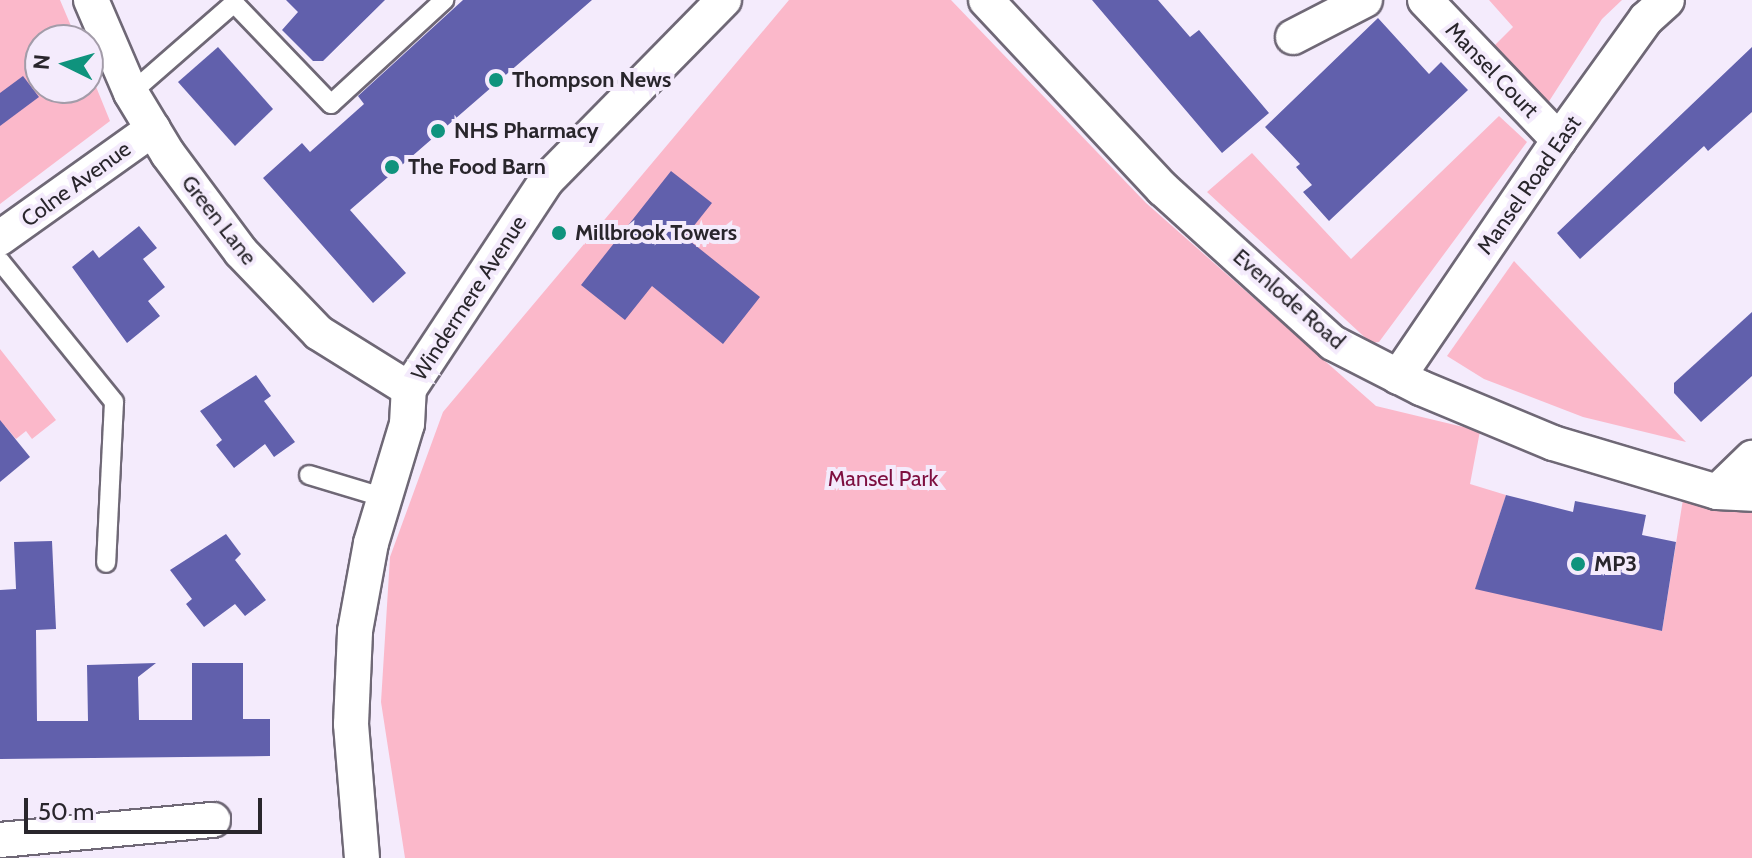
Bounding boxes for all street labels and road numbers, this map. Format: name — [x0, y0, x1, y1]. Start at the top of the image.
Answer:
street label: Mansel Court — [1440, 17, 1544, 123]
street label: Mansel Road East — [1471, 111, 1587, 259]
street label: Colne Avenue — [16, 135, 136, 233]
street label: Green Lane — [176, 170, 262, 270]
street label: Windermere Avenue — [406, 211, 532, 385]
street label: Evenlode Road — [1228, 243, 1350, 355]

